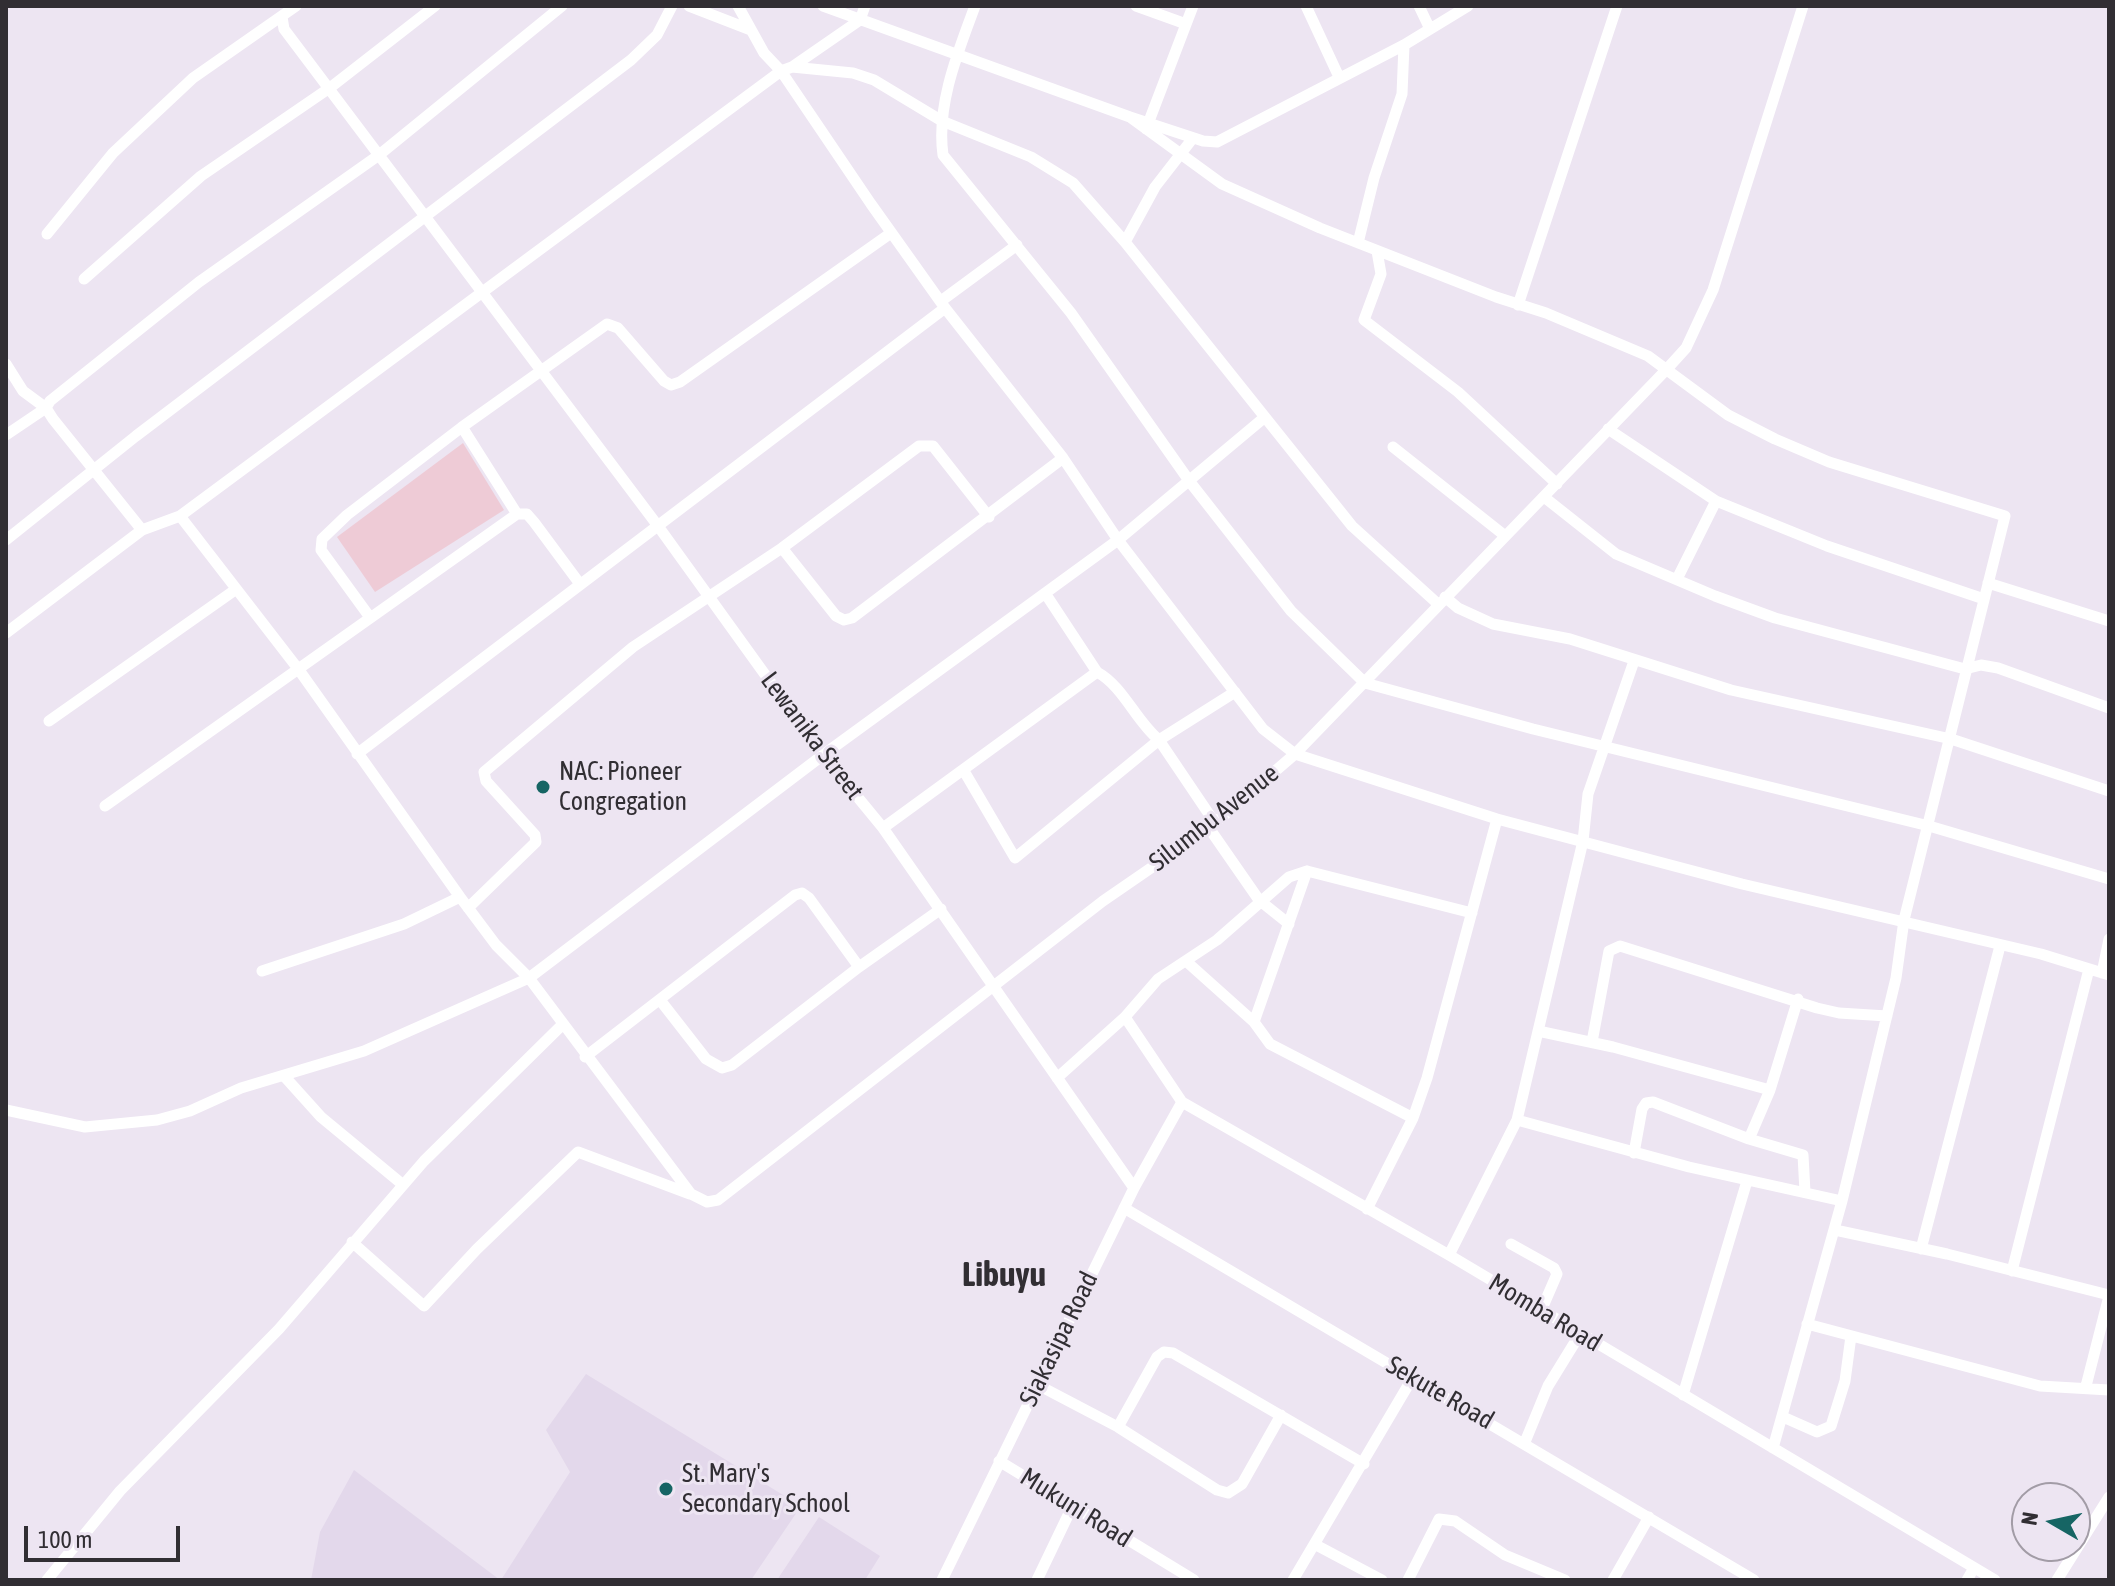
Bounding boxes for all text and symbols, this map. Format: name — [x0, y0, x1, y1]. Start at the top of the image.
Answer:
street label: Lewanika Street — [754, 666, 870, 806]
place label: NAC: Pioneer Congregation — [559, 756, 687, 818]
street label: Silumbu Avenue — [1143, 758, 1285, 878]
marker: NAC: Pioneer Congregation — [534, 778, 552, 796]
district label: Libuyu — [962, 1255, 1046, 1295]
street label: Siakasipa Road — [1013, 1267, 1105, 1411]
street label: Momba Road — [1483, 1267, 1607, 1359]
street label: Sekute Road — [1381, 1350, 1499, 1436]
place label: St. Mary's Secondary School — [682, 1458, 850, 1520]
street label: Mukuni Road — [1014, 1461, 1138, 1555]
marker: St. Mary's Secondary School — [657, 1480, 675, 1498]
north arrow — [2011, 1482, 2091, 1562]
scale bar — [28, 1510, 184, 1560]
text: N — [2015, 1510, 2043, 1527]
text: 100 m — [38, 1526, 92, 1553]

